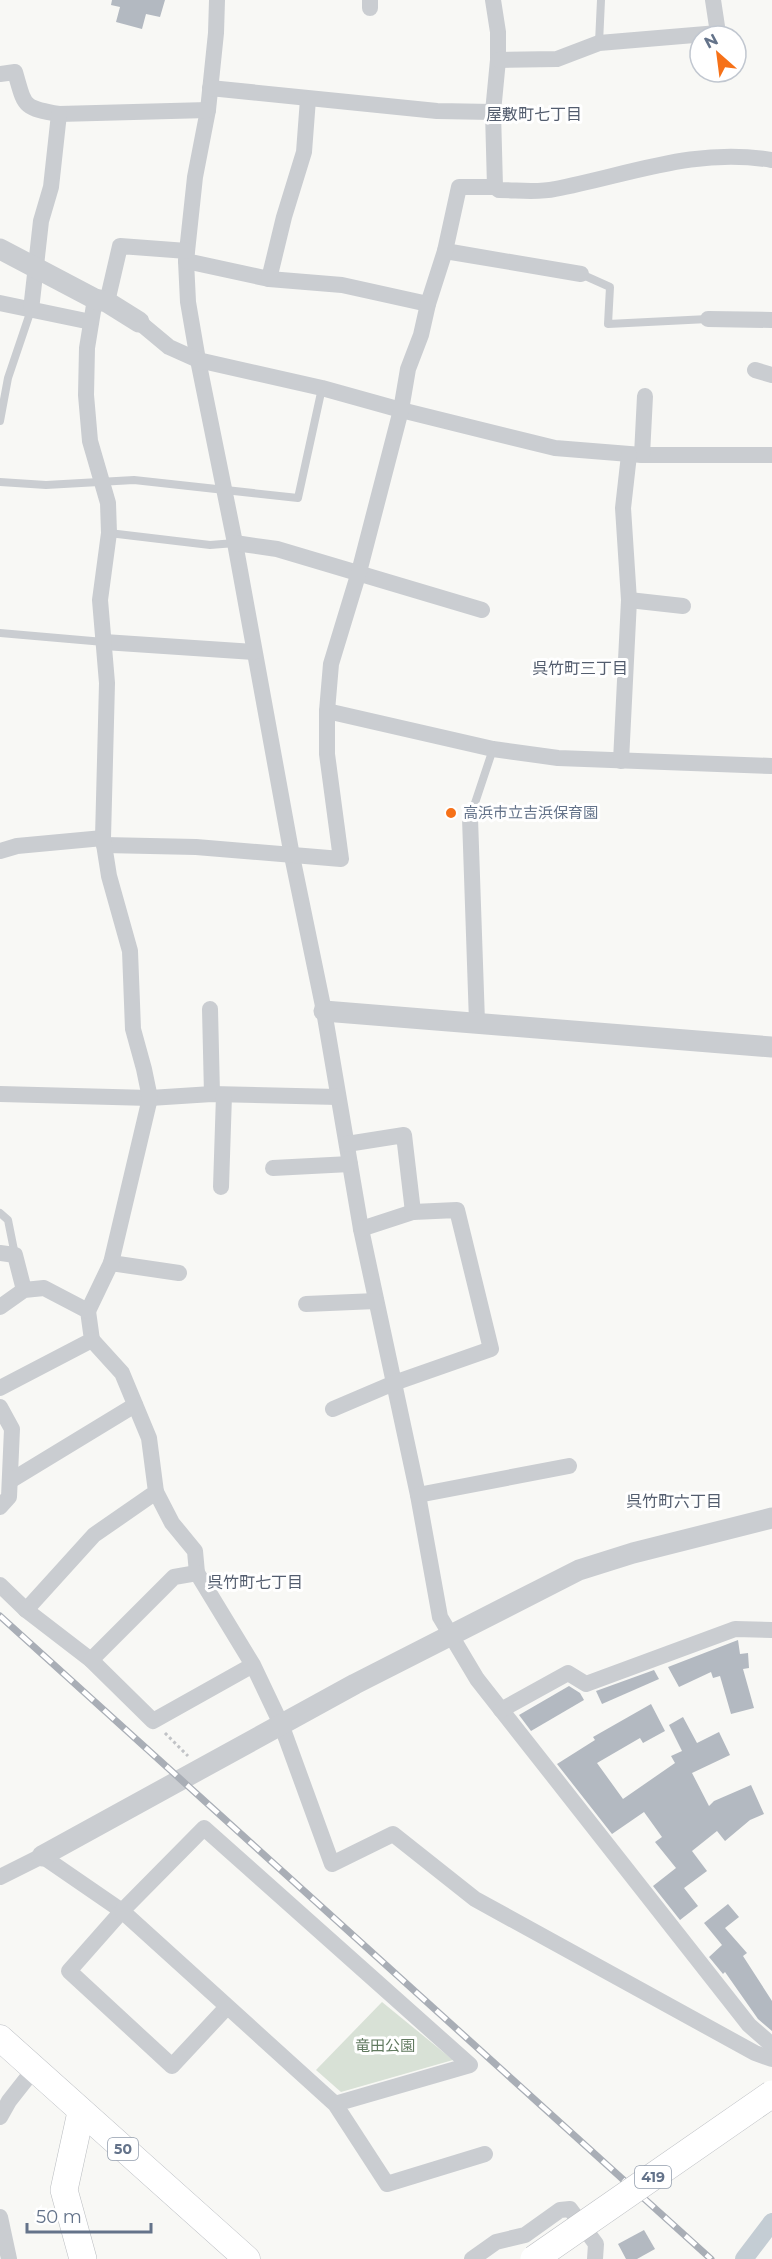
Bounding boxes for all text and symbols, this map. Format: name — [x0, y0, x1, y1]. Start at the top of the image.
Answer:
north arrow — [688, 24, 748, 84]
text: N — [701, 30, 721, 53]
district label: 屋敷町七丁目 — [486, 105, 582, 124]
district label: 呉竹町三丁目 — [532, 659, 628, 678]
place label: 高浜市立吉浜保育園 — [463, 803, 598, 822]
marker: 高浜市立吉浜保育園 — [444, 806, 458, 820]
district label: 呉竹町六丁目 — [626, 1492, 722, 1511]
district label: 呉竹町七丁目 — [207, 1573, 303, 1592]
park label: 竜田公園 — [355, 2036, 415, 2055]
road number: 50 — [108, 2138, 138, 2160]
road number: 419 — [635, 2166, 671, 2188]
scale bar — [27, 2196, 152, 2234]
text: 50 m — [36, 2206, 82, 2228]

